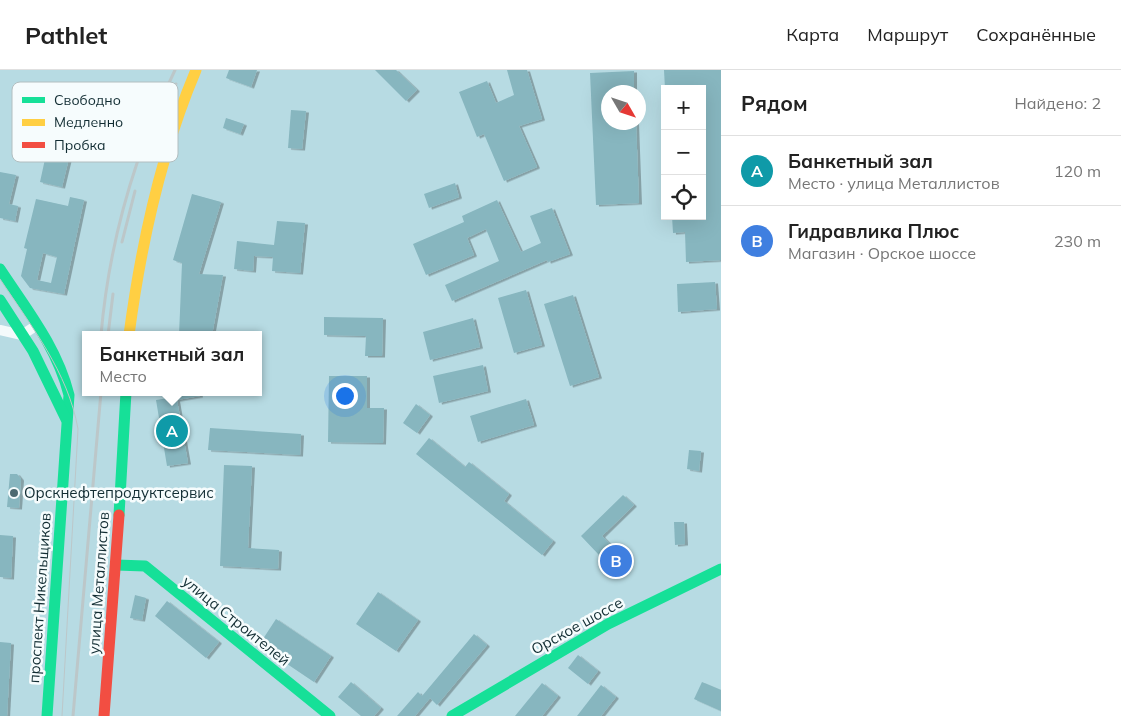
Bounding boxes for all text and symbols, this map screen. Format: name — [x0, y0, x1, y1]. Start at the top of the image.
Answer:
text: Pathlet — [25, 20, 107, 50]
text: Карта — [786, 23, 839, 46]
text: Маршрут — [867, 23, 948, 46]
text: Сохранённые — [976, 23, 1096, 46]
legend — [12, 82, 178, 162]
north arrow — [601, 85, 646, 130]
map controls — [661, 85, 706, 220]
button: + — [661, 85, 706, 130]
text: Рядом — [741, 90, 808, 116]
text: Свободно — [54, 91, 121, 109]
text: Найдено: 2 — [1015, 93, 1101, 113]
text: Медленно — [54, 113, 123, 131]
button: − — [661, 130, 706, 175]
text: Пробка — [54, 136, 106, 154]
text: Банкетный зал — [788, 149, 933, 173]
text: A — [751, 161, 763, 181]
text: 120 m — [1054, 161, 1101, 181]
text: Место · улица Металлистов — [788, 173, 1000, 193]
button: locate — [661, 175, 706, 220]
text: Гидравлика Плюс — [788, 219, 959, 243]
text: B — [751, 231, 763, 251]
text: 230 m — [1054, 231, 1101, 251]
text: Магазин · Орское шоссе — [788, 243, 976, 263]
popup — [82, 331, 262, 396]
text: Банкетный зал — [100, 342, 244, 366]
text: Место — [100, 366, 147, 386]
your location — [332, 383, 358, 409]
pin: A — [156, 412, 188, 450]
place label: Орскнефтепродуктсервис — [24, 483, 214, 502]
marker: Орскнефтепродуктсервис — [8, 487, 20, 499]
street label: улица Металлистов — [84, 511, 113, 655]
street label: проспект Никельщиков — [24, 512, 55, 684]
pin: B — [600, 542, 632, 580]
street label: улица Строителей — [179, 571, 294, 670]
street label: Орское шоссе — [528, 593, 626, 659]

